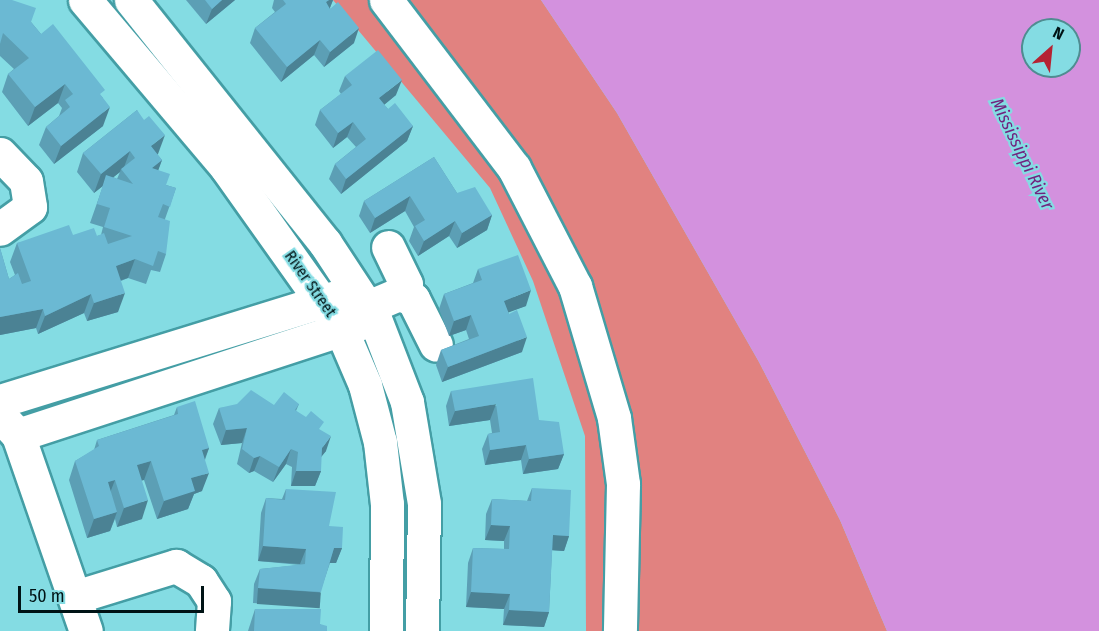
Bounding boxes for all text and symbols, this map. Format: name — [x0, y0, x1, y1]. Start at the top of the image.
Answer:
north arrow — [1021, 18, 1081, 78]
text: N — [1050, 23, 1067, 44]
water label: Mississippi River — [986, 95, 1058, 213]
street label: River Street — [280, 247, 340, 321]
scale bar — [21, 574, 207, 612]
text: 50 m — [29, 585, 65, 607]

